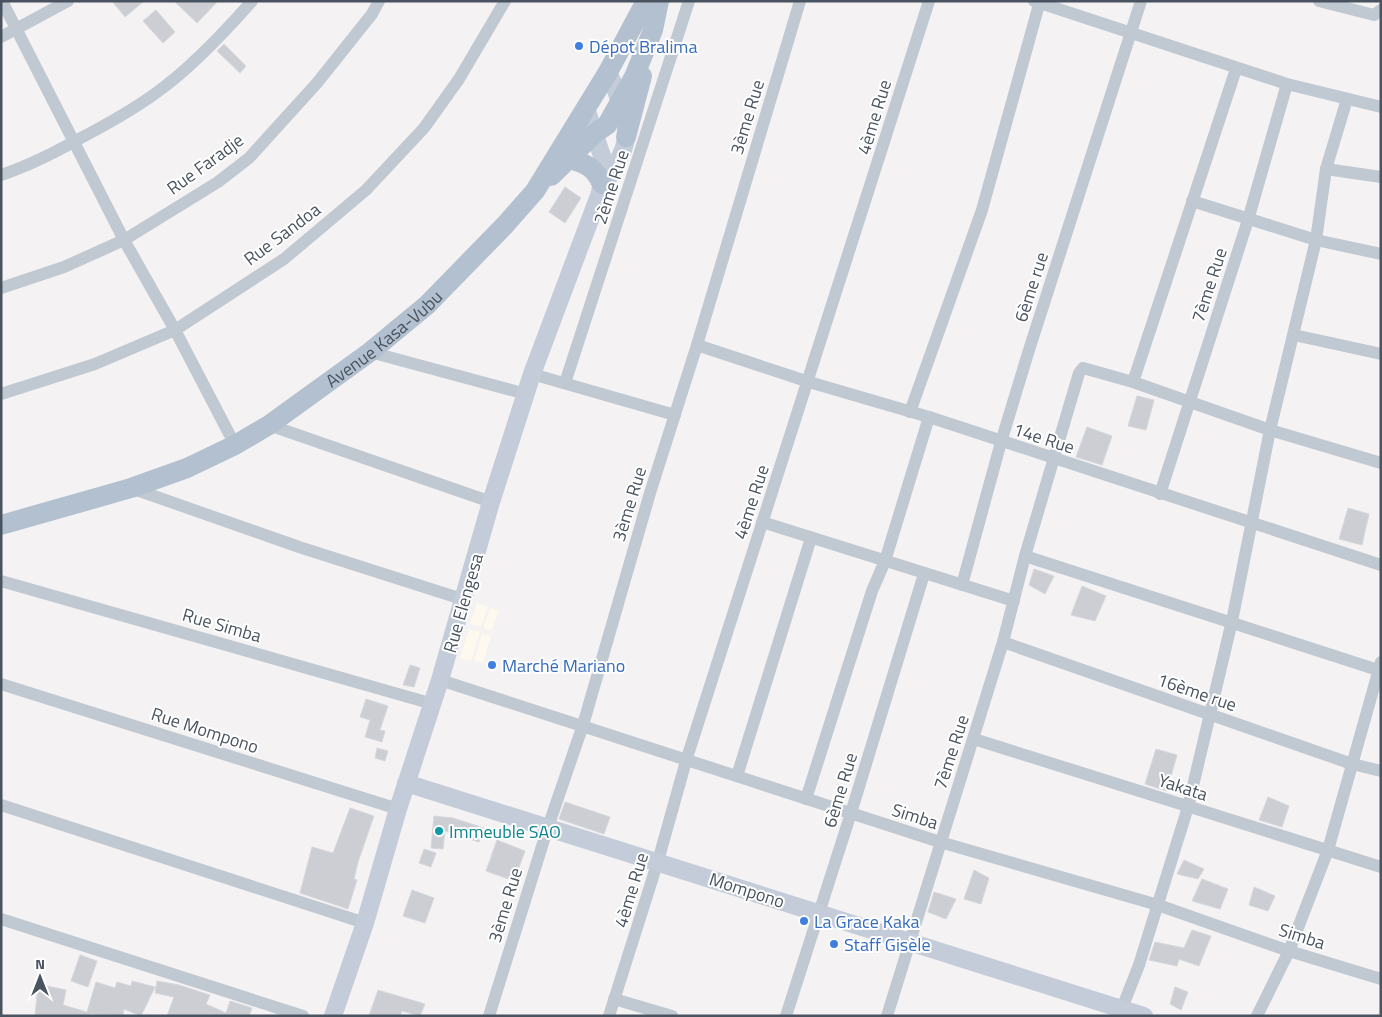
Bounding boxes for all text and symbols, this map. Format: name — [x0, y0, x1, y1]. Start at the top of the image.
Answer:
place label: Dépot Bralima — [589, 33, 697, 60]
marker: Dépot Bralima — [573, 40, 585, 52]
street label: 3ème Rue — [723, 76, 771, 158]
street label: 4ème Rue — [850, 76, 898, 158]
street label: Rue Faradje — [161, 127, 249, 201]
street label: 2ème Rue — [586, 146, 636, 228]
street label: Rue Sandoa — [238, 196, 326, 272]
street label: 7ème Rue — [1184, 244, 1234, 326]
street label: 6ème rue — [1007, 249, 1055, 325]
street label: Avenue Kasa-Vubu — [320, 284, 448, 394]
street label: 14e Rue — [1010, 415, 1078, 461]
street label: 4ème Rue — [726, 461, 776, 543]
street label: 3ème Rue — [605, 463, 653, 545]
street label: Rue Elengesa — [436, 550, 490, 656]
street label: Rue Simba — [179, 601, 265, 649]
place label: Marché Mariano — [502, 652, 625, 679]
marker: Marché Mariano — [486, 659, 498, 671]
street label: 16ème rue — [1154, 666, 1240, 718]
street label: Rue Mompono — [148, 700, 262, 760]
street label: 7ème Rue — [926, 711, 976, 793]
street label: 6ème Rue — [816, 749, 864, 831]
street label: Yakata — [1155, 766, 1211, 808]
street label: Simba — [888, 796, 942, 836]
place label: Immeuble SAO — [449, 818, 561, 845]
marker: Immeuble SAO — [433, 825, 445, 837]
street label: 4ème Rue — [607, 849, 655, 931]
street label: 3ème Rue — [481, 864, 529, 946]
street label: Mompono — [706, 865, 788, 915]
place label: La Grace Kaka — [814, 908, 920, 935]
marker: La Grace Kaka — [798, 915, 810, 927]
street label: Simba — [1275, 916, 1329, 956]
place label: Staff Gisèle — [844, 931, 931, 958]
marker: Staff Gisèle — [828, 938, 840, 950]
north arrow — [15, 952, 65, 1002]
text: N — [35, 953, 45, 974]

